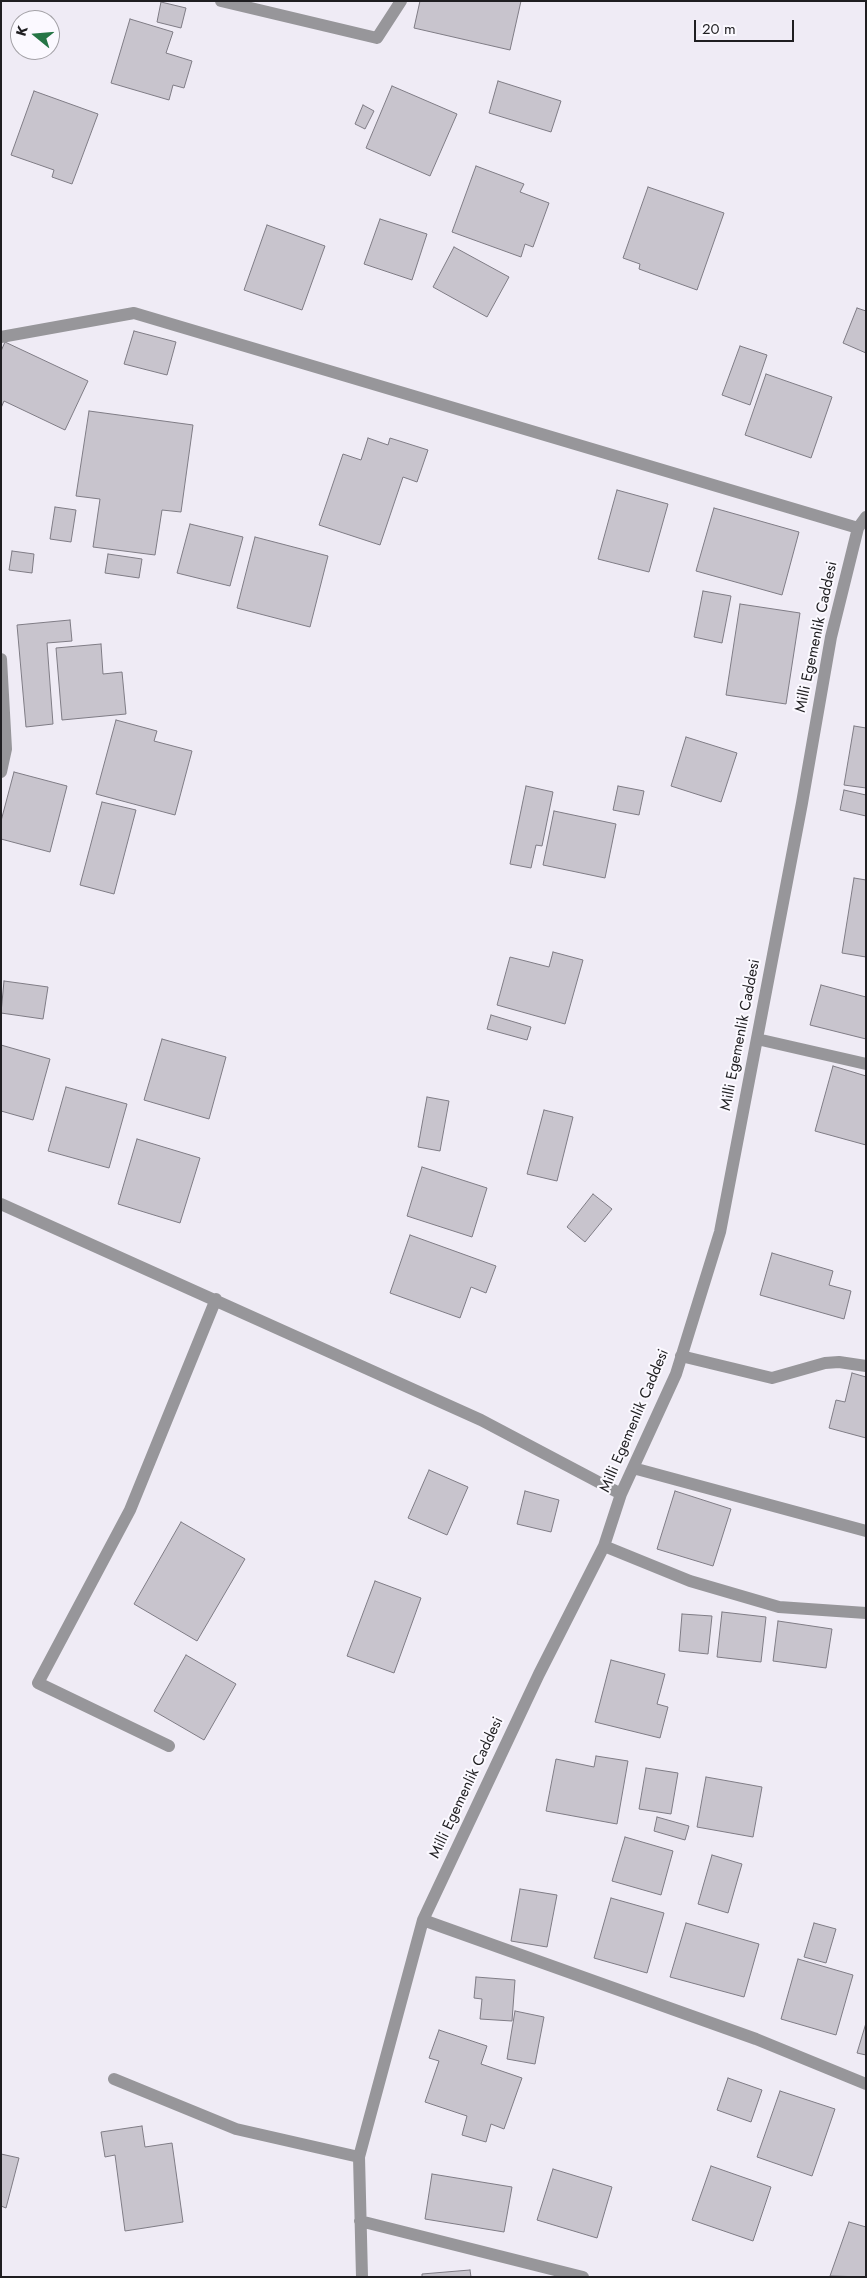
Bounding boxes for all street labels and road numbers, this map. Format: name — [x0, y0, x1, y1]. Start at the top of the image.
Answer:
street label: Milli Egemenlik Caddesi — [792, 560, 842, 714]
street label: Milli Egemenlik Caddesi — [717, 958, 765, 1112]
street label: Milli Egemenlik Caddesi — [597, 1347, 673, 1495]
street label: Milli Egemenlik Caddesi — [426, 1714, 508, 1862]

